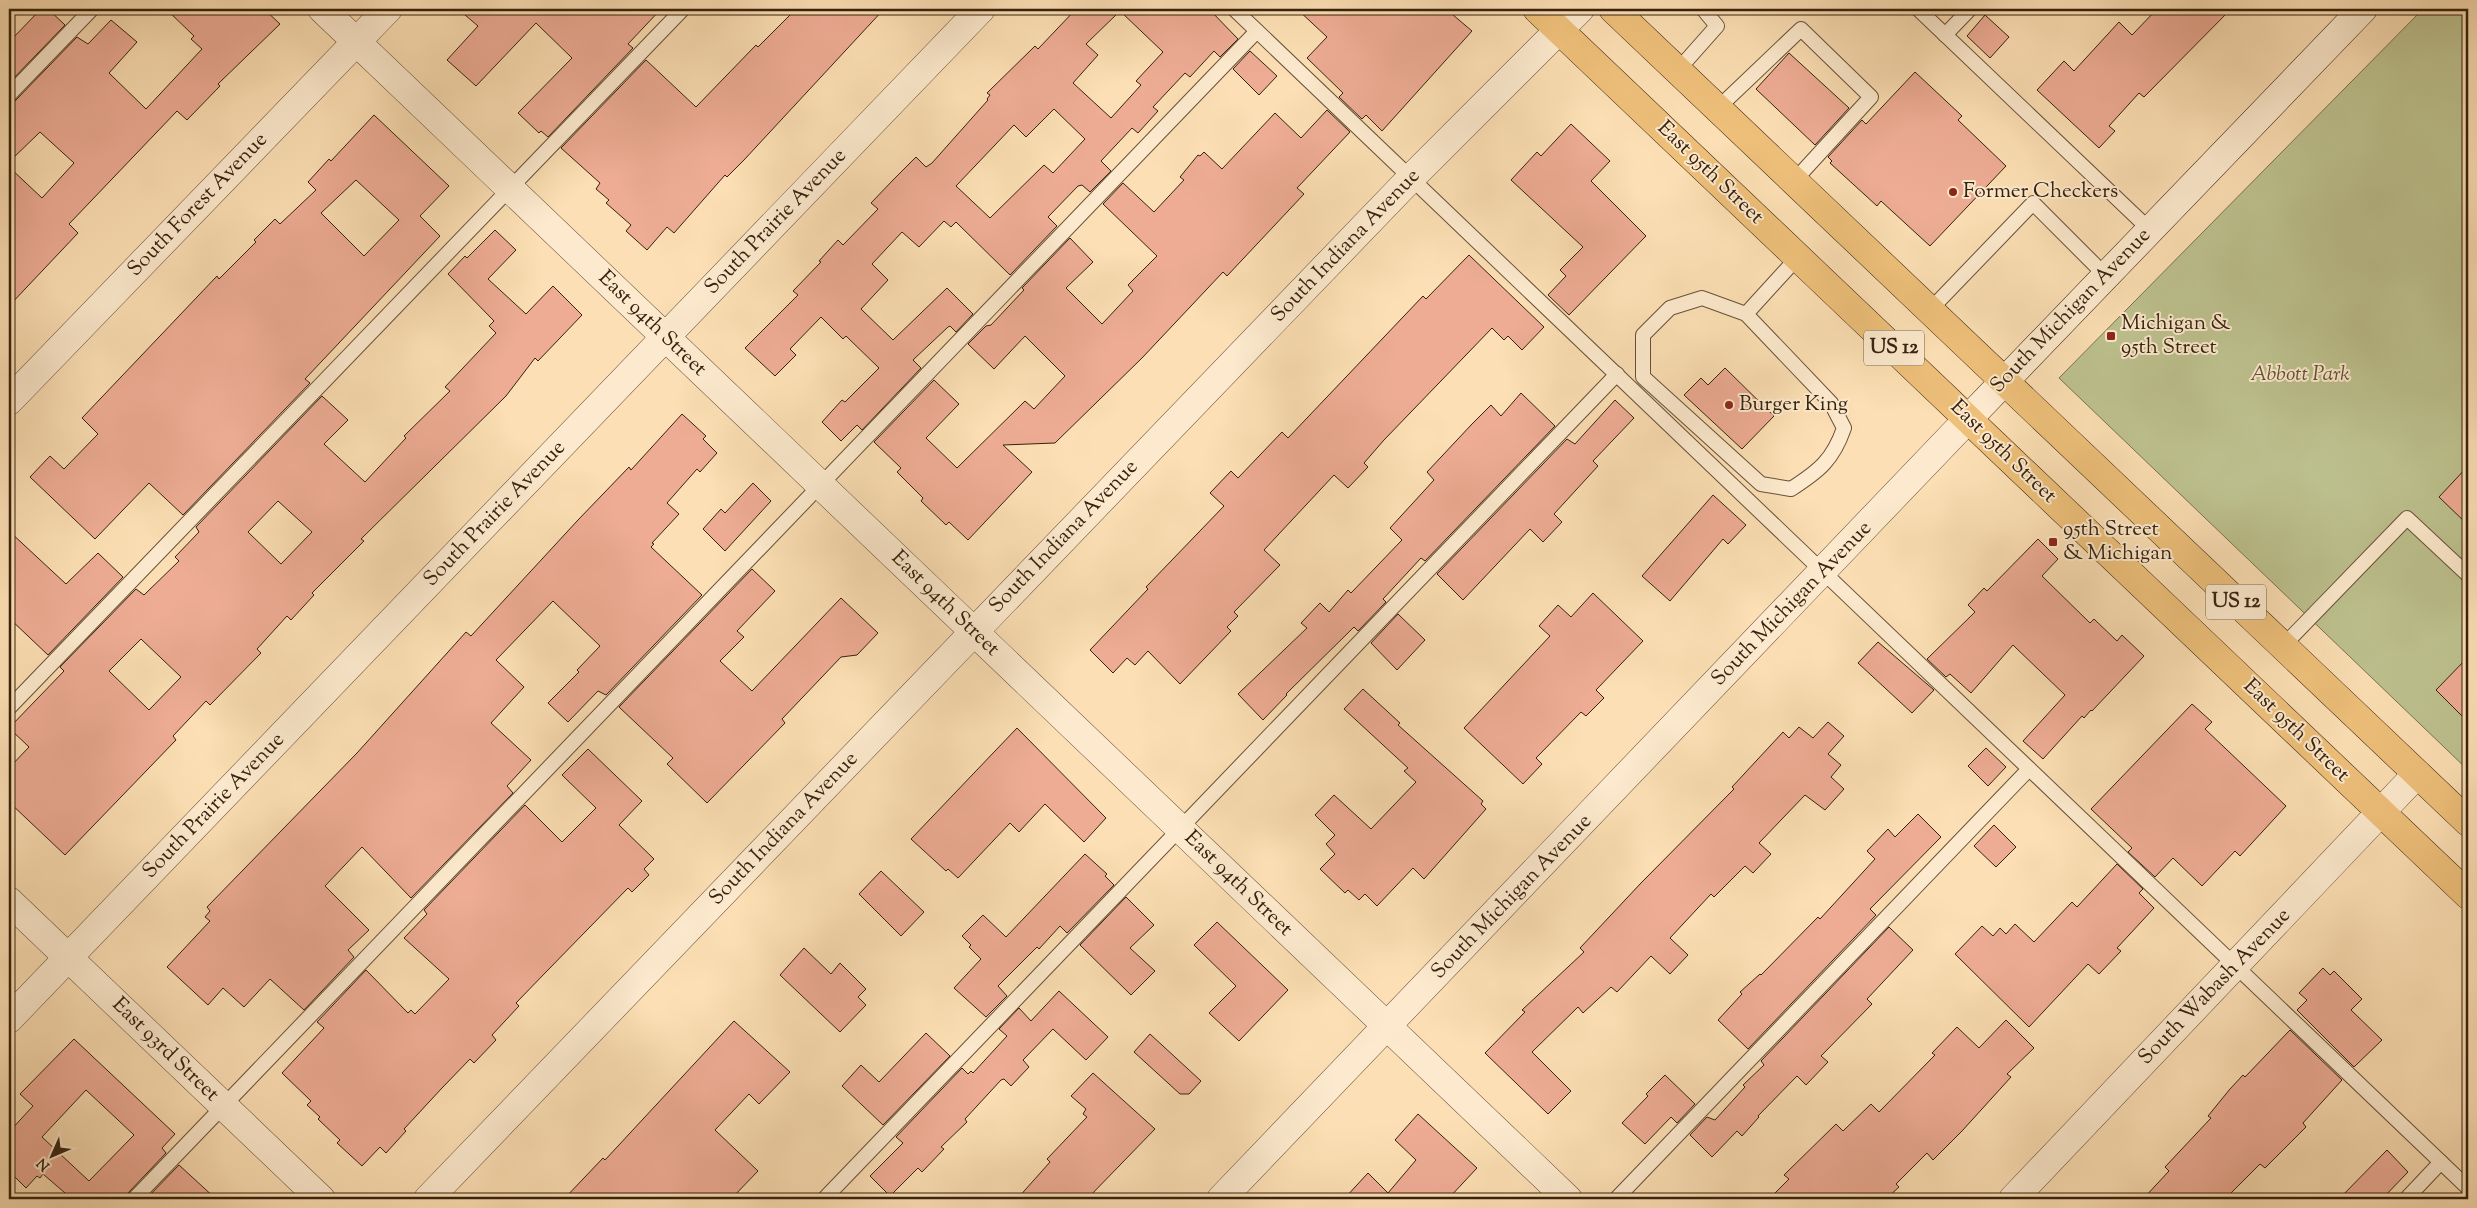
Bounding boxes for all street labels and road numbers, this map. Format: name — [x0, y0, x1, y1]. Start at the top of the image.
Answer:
street label: East 95th Street — [1650, 114, 1770, 232]
street label: South Forest Avenue — [121, 126, 275, 284]
street label: South Prairie Avenue — [698, 142, 854, 302]
street label: South Indiana Avenue — [1265, 162, 1427, 330]
street label: South Michigan Avenue — [1984, 222, 2158, 400]
street label: East 94th Street — [591, 264, 713, 384]
road number: US 12 — [1864, 330, 1924, 366]
street label: East 95th Street — [1943, 393, 2063, 511]
street label: South Prairie Avenue — [417, 434, 573, 594]
street label: South Indiana Avenue — [983, 453, 1145, 621]
street label: South Michigan Avenue — [1705, 515, 1879, 693]
street label: East 94th Street — [884, 544, 1006, 664]
road number: US 12 — [2206, 584, 2266, 620]
street label: East 95th Street — [2236, 672, 2356, 790]
street label: South Prairie Avenue — [136, 726, 292, 886]
street label: South Indiana Avenue — [703, 745, 865, 913]
street label: South Michigan Avenue — [1425, 808, 1599, 986]
street label: East 94th Street — [1177, 824, 1299, 944]
street label: South Wabash Avenue — [2132, 902, 2298, 1072]
street label: East 93rd Street — [105, 991, 225, 1109]

